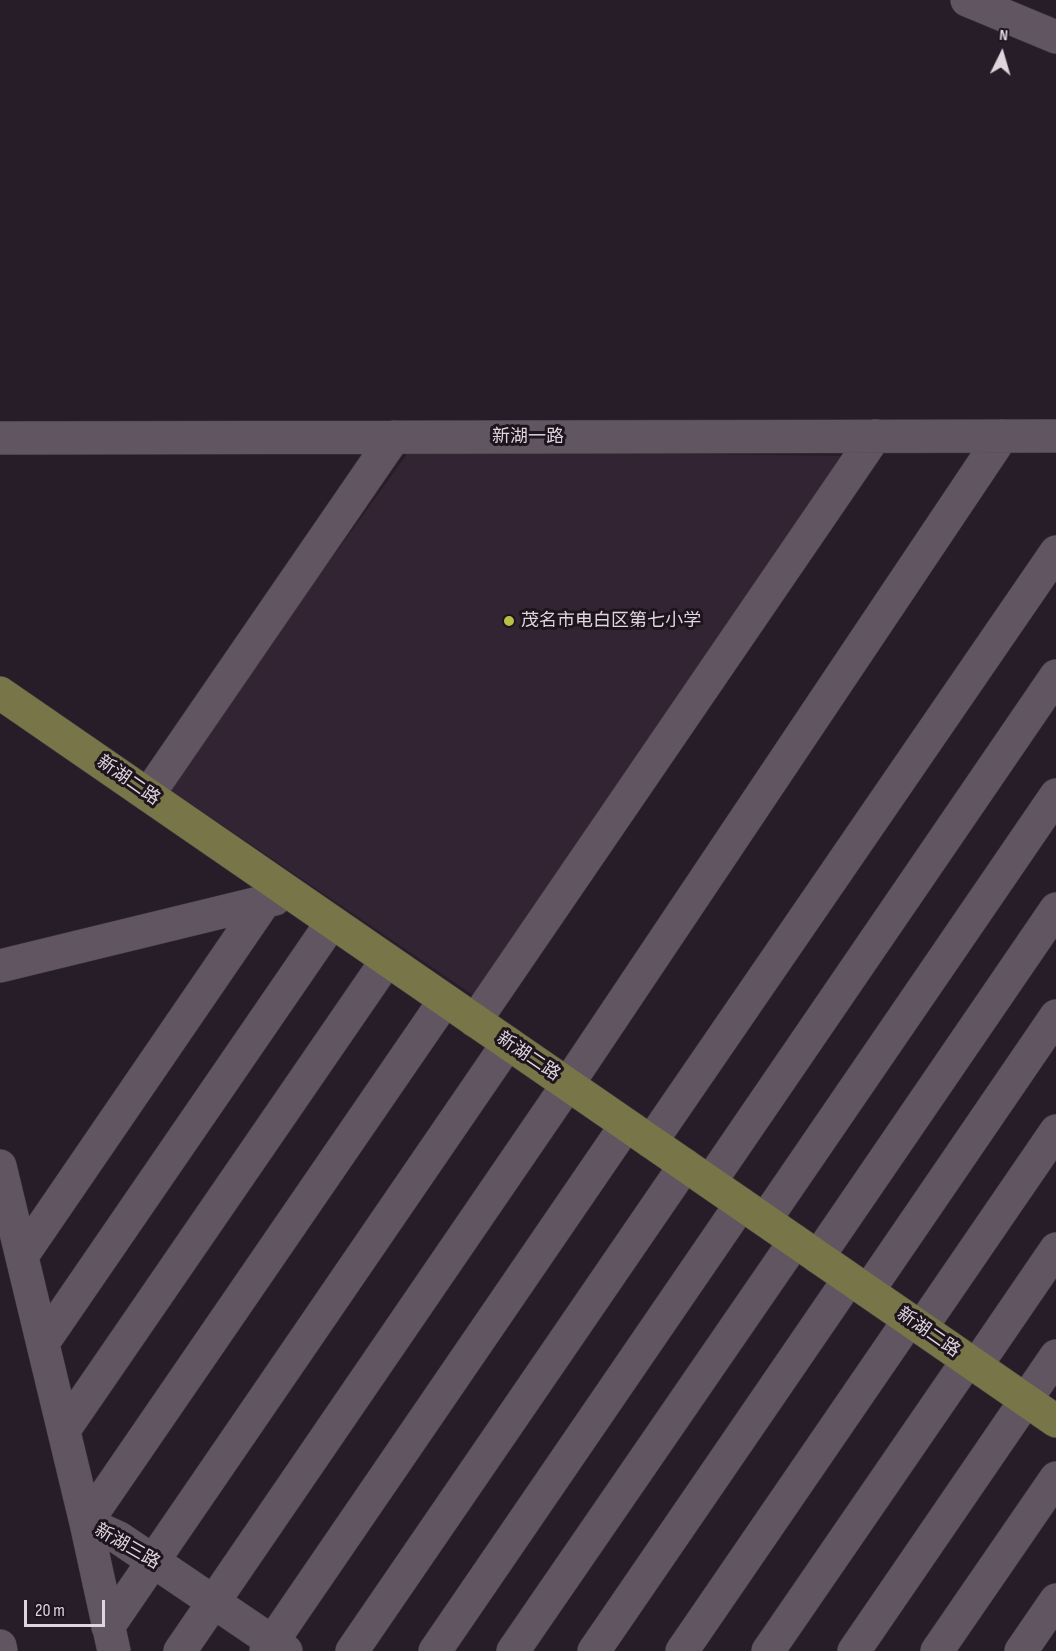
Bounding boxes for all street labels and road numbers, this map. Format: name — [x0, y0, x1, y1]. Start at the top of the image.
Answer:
street label: 新湖一路 — [492, 426, 564, 448]
street label: 新湖二路 — [92, 752, 164, 810]
street label: 新湖二路 — [492, 1028, 564, 1086]
street label: 新湖二路 — [892, 1304, 964, 1362]
street label: 新湖三路 — [90, 1520, 164, 1574]

